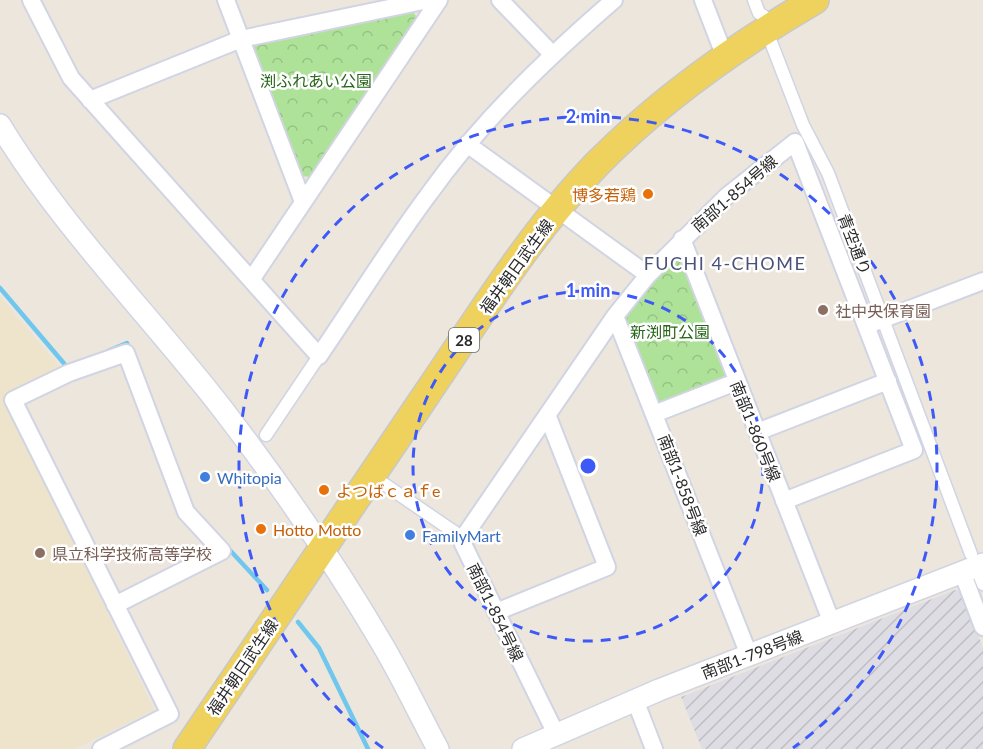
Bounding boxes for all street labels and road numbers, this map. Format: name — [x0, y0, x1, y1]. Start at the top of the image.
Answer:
street label: 南部1-854号線 — [687, 151, 781, 235]
street label: 青空通り — [835, 211, 875, 277]
street label: 福井朝日武生線 — [475, 215, 557, 317]
road number: 28 — [449, 328, 479, 352]
street label: 南部1-860号線 — [727, 378, 785, 484]
street label: 南部1-858号線 — [655, 432, 711, 538]
street label: 南部1-854号線 — [464, 560, 528, 664]
street label: 福井朝日武生線 — [203, 615, 281, 719]
street label: 南部1-798号線 — [699, 626, 805, 682]

